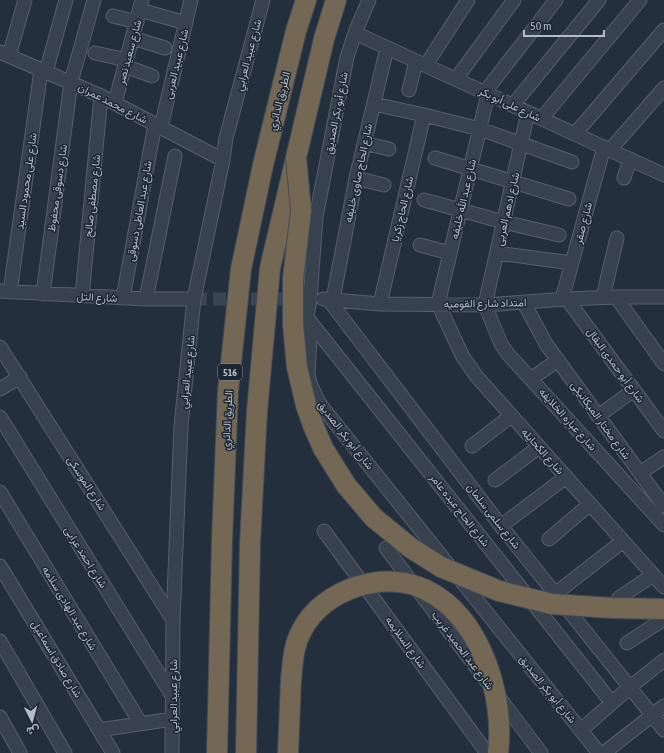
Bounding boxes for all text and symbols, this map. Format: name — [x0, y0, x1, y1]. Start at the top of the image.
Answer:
scale bar — [524, 12, 604, 38]
street label: شارع عبيد العرابي — [233, 17, 267, 93]
street label: شارع سعيد نصر — [114, 18, 145, 87]
text: 50 m — [530, 19, 552, 33]
street label: شارع عبيد العربى — [161, 27, 193, 101]
street label: الطريق الدائري — [266, 70, 296, 133]
street label: شارع أبو بكر الصديق — [322, 71, 352, 155]
street label: شارع محمد عمران — [75, 80, 150, 128]
street label: شارع على أبو بكر — [475, 84, 543, 126]
street label: شارع الحاج صاوى خليفه — [342, 122, 376, 224]
street label: شارع على محمود السيد — [13, 131, 41, 230]
street label: شارع دسوقى محفوظ — [45, 143, 71, 233]
street label: شارع مصطفى صالح — [82, 154, 104, 238]
street label: شارع عبد الله خليفه — [448, 157, 480, 241]
street label: شارع عبد العاطى دسوقى — [124, 159, 156, 263]
street label: شارع ادهم العربى — [493, 171, 523, 247]
street label: شارع الحاج زكريا — [389, 175, 417, 243]
street label: شارع صقر — [571, 201, 596, 247]
street label: شارع التل — [76, 290, 118, 306]
street label: امتداد شارع القوميه — [443, 296, 527, 312]
street label: شارع أبو حمدى البقال — [583, 325, 647, 406]
street label: شارع عبيد العرابي — [177, 334, 201, 410]
road number: 516 — [218, 364, 242, 380]
street label: شارع مختار الميكانيكى — [567, 379, 634, 463]
street label: شارع عباره الخلايفه — [535, 385, 599, 454]
street label: الطريق الدائري — [219, 390, 239, 451]
street label: شارع أبو بكر الصديق — [314, 398, 377, 473]
street label: شارع الكحايله — [518, 425, 567, 478]
street label: شارع الموسكى — [63, 454, 109, 514]
street label: شارع الحاج عبده عامر — [426, 470, 492, 550]
street label: شارع سلمى سلمان — [463, 481, 523, 553]
street label: شارع احمد عرابى — [61, 524, 110, 591]
street label: شارع عبد الهادى سلامه — [38, 564, 100, 654]
street label: شارع عبد الحميد غريب — [428, 608, 497, 693]
street label: شارع السلايمه — [382, 614, 429, 672]
street label: شارع صادق اسماعيل — [27, 618, 85, 701]
street label: شارع أبو بكر الصديق — [516, 653, 579, 727]
street label: شارع عبيد العرابي — [167, 659, 183, 733]
north arrow — [12, 701, 52, 741]
text: ش — [26, 723, 40, 738]

